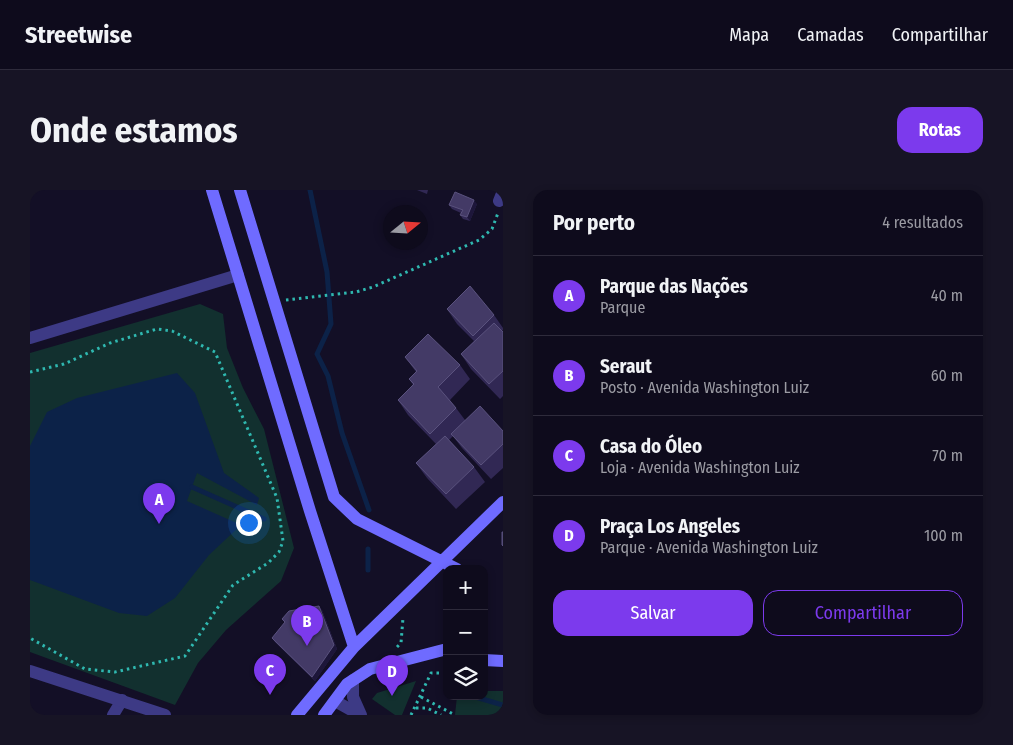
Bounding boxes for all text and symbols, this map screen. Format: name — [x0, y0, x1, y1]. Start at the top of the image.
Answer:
text: Streetwise — [25, 21, 132, 49]
text: Mapa — [729, 24, 769, 46]
text: Camadas — [797, 24, 864, 46]
text: Compartilhar — [892, 24, 988, 46]
button: Rotas — [897, 107, 983, 153]
text: Onde estamos — [30, 109, 238, 151]
north arrow — [383, 205, 428, 250]
text: Por perto — [553, 210, 635, 236]
text: 4 resultados — [882, 213, 963, 232]
text: Parque das Nações — [600, 275, 748, 298]
text: A — [565, 286, 573, 305]
text: 40 m — [931, 286, 963, 305]
text: Parque — [600, 298, 645, 317]
text: Seraut — [600, 355, 652, 378]
text: B — [565, 366, 573, 385]
text: 60 m — [931, 366, 963, 385]
text: Posto · Avenida Washington Luiz — [600, 378, 809, 397]
text: Casa do Óleo — [600, 435, 702, 458]
text: C — [565, 446, 573, 465]
text: 70 m — [932, 446, 963, 465]
text: Loja · Avenida Washington Luiz — [600, 458, 800, 477]
pin: A — [143, 483, 175, 524]
your location — [236, 510, 262, 536]
text: Praça Los Angeles — [600, 515, 740, 538]
text: D — [564, 526, 574, 545]
text: 100 m — [924, 526, 963, 545]
text: Parque · Avenida Washington Luiz — [600, 538, 818, 557]
map controls — [443, 565, 488, 700]
button: + — [443, 565, 488, 610]
button: Salvar — [553, 590, 753, 636]
button: Compartilhar — [763, 590, 963, 636]
pin: B — [291, 605, 323, 646]
button: − — [443, 610, 488, 655]
pin: C — [254, 654, 286, 695]
pin: D — [376, 655, 408, 696]
button: layers — [443, 655, 488, 700]

